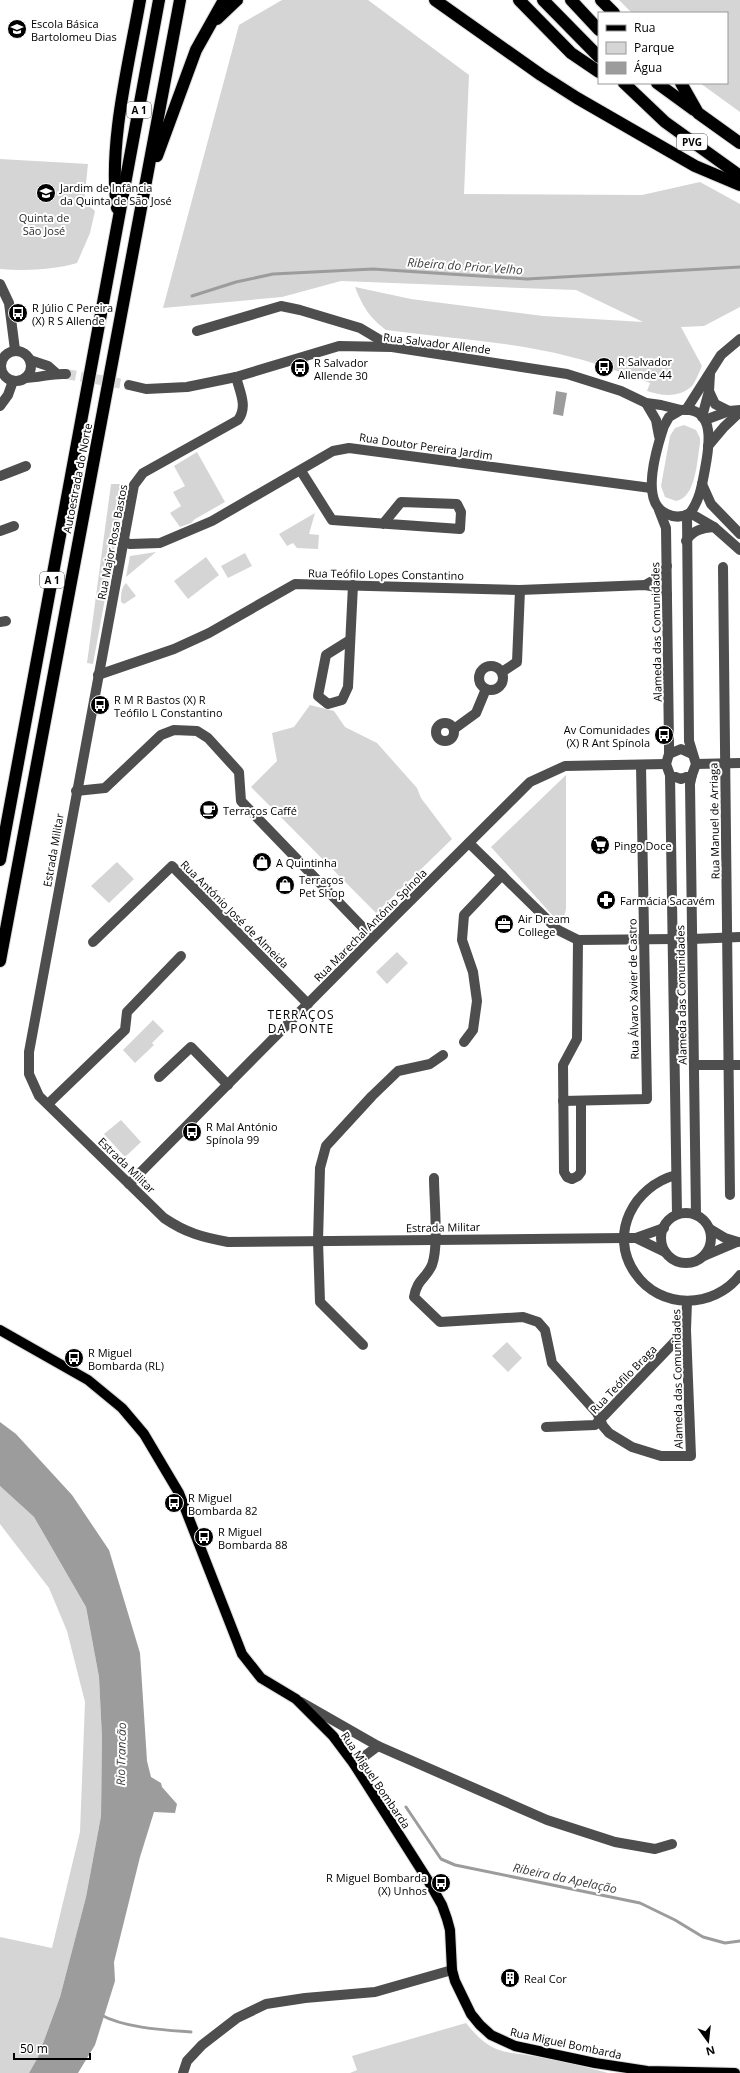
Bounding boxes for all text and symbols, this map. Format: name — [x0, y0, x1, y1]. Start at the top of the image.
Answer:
legend — [598, 12, 728, 84]
place label: Escola Básica Bartolomeu Dias — [31, 16, 117, 44]
school or university icon: Escola Básica Bartolomeu Dias — [6, 18, 28, 40]
text: Rua — [634, 19, 655, 36]
text: Parque — [634, 39, 674, 56]
text: Água — [634, 59, 662, 76]
road number: A 1 — [127, 102, 151, 118]
road number: PVG — [677, 134, 707, 150]
place label: Jardim de Infância da Quinta de São José — [59, 180, 172, 208]
school or university icon: Jardim de Infância da Quinta de São José — [35, 182, 57, 204]
park label: Quinta de São José — [19, 210, 69, 238]
water label: Ribeira do Prior Velho — [407, 253, 524, 279]
place label: R Júlio C Pereira (X) R S Allende — [32, 300, 113, 328]
bus stop icon: R Júlio C Pereira (X) R S Allende — [7, 302, 29, 324]
street label: Rua Salvador Allende — [382, 329, 492, 357]
place label: R Salvador Allende 44 — [618, 354, 673, 382]
place label: R Salvador Allende 30 — [314, 355, 369, 383]
bus stop icon: R Salvador Allende 44 — [593, 356, 615, 378]
bus stop icon: R Salvador Allende 30 — [289, 357, 311, 379]
street label: Autoestrada do Norte — [59, 422, 95, 534]
street label: Rua Doutor Pereira Jardim — [358, 429, 494, 463]
street label: Rua Major Rosa Bastos — [93, 483, 131, 601]
street label: Alameda das Comunidades — [647, 562, 665, 702]
street label: Rua Teófilo Lopes Constantino — [308, 565, 464, 583]
road number: A 1 — [40, 572, 64, 588]
place label: R M R Bastos (X) R Teófilo L Constantino — [114, 692, 223, 720]
bus stop icon: R M R Bastos (X) R Teófilo L Constantino — [89, 694, 111, 716]
place label: Av Comunidades (X) R Ant Spínola — [564, 722, 650, 750]
bus stop icon: Av Comunidades (X) R Ant Spínola — [653, 724, 675, 746]
street label: Rua Manuel de Arriaga — [705, 763, 723, 879]
cafe icon: Terraços Caffé — [198, 799, 220, 821]
place label: Terraços Caffé — [223, 803, 297, 818]
street label: Estrada Militar — [39, 812, 67, 888]
supermarket icon: Pingo Doce — [589, 834, 611, 856]
place label: Pingo Doce — [614, 838, 672, 853]
shop icon: A Quintinha — [251, 851, 273, 873]
place label: A Quintinha — [276, 855, 337, 870]
street label: Rua António José de Almeida — [178, 857, 292, 971]
street label: Rua Marechal António Spínola — [310, 865, 430, 985]
place label: Terraços Pet Shop — [299, 872, 345, 900]
shop icon: Terraços Pet Shop — [274, 874, 296, 896]
pharmacy icon: Farmácia Sacavém — [595, 889, 617, 911]
place label: Farmácia Sacavém — [620, 893, 715, 908]
place label: Air Dream College — [518, 911, 570, 939]
office icon: Air Dream College — [493, 913, 515, 935]
street label: Rua Álvaro Xavier de Castro — [624, 918, 642, 1060]
street label: Alameda das Comunidades — [672, 925, 690, 1065]
district label: TERRAÇOS DA PONTE — [267, 1006, 335, 1037]
place label: R Mal António Spínola 99 — [206, 1119, 278, 1147]
bus stop icon: R Mal António Spínola 99 — [181, 1121, 203, 1143]
street label: Estrada Militar — [95, 1134, 159, 1197]
street label: Estrada Militar — [406, 1219, 481, 1235]
street label: Alameda das Comunidades — [668, 1309, 686, 1449]
street label: Rua Teófilo Braga — [586, 1341, 660, 1417]
place label: R Miguel Bombarda (RL) — [88, 1345, 164, 1373]
bus stop icon: R Miguel Bombarda (RL) — [63, 1347, 85, 1369]
place label: R Miguel Bombarda 82 — [188, 1490, 258, 1518]
bus stop icon: R Miguel Bombarda 82 — [163, 1492, 185, 1514]
place label: R Miguel Bombarda 88 — [218, 1524, 288, 1552]
bus stop icon: R Miguel Bombarda 88 — [193, 1526, 215, 1548]
water label: Rio Trancão — [112, 1722, 130, 1786]
street label: Rua Miguel Bombarda — [338, 1729, 414, 1831]
water label: Ribeira da Apelação — [512, 1859, 619, 1897]
place label: R Miguel Bombarda (X) Unhos — [326, 1870, 427, 1898]
bus stop icon: R Miguel Bombarda (X) Unhos — [430, 1872, 452, 1894]
building icon: Real Cor — [499, 1967, 521, 1989]
place label: Real Cor — [524, 1971, 567, 1986]
north arrow — [688, 2021, 728, 2061]
street label: Rua Miguel Bombarda — [509, 2024, 623, 2062]
scale bar — [14, 2035, 90, 2061]
text: 50 m — [20, 2040, 48, 2057]
text: N — [704, 2043, 717, 2060]

